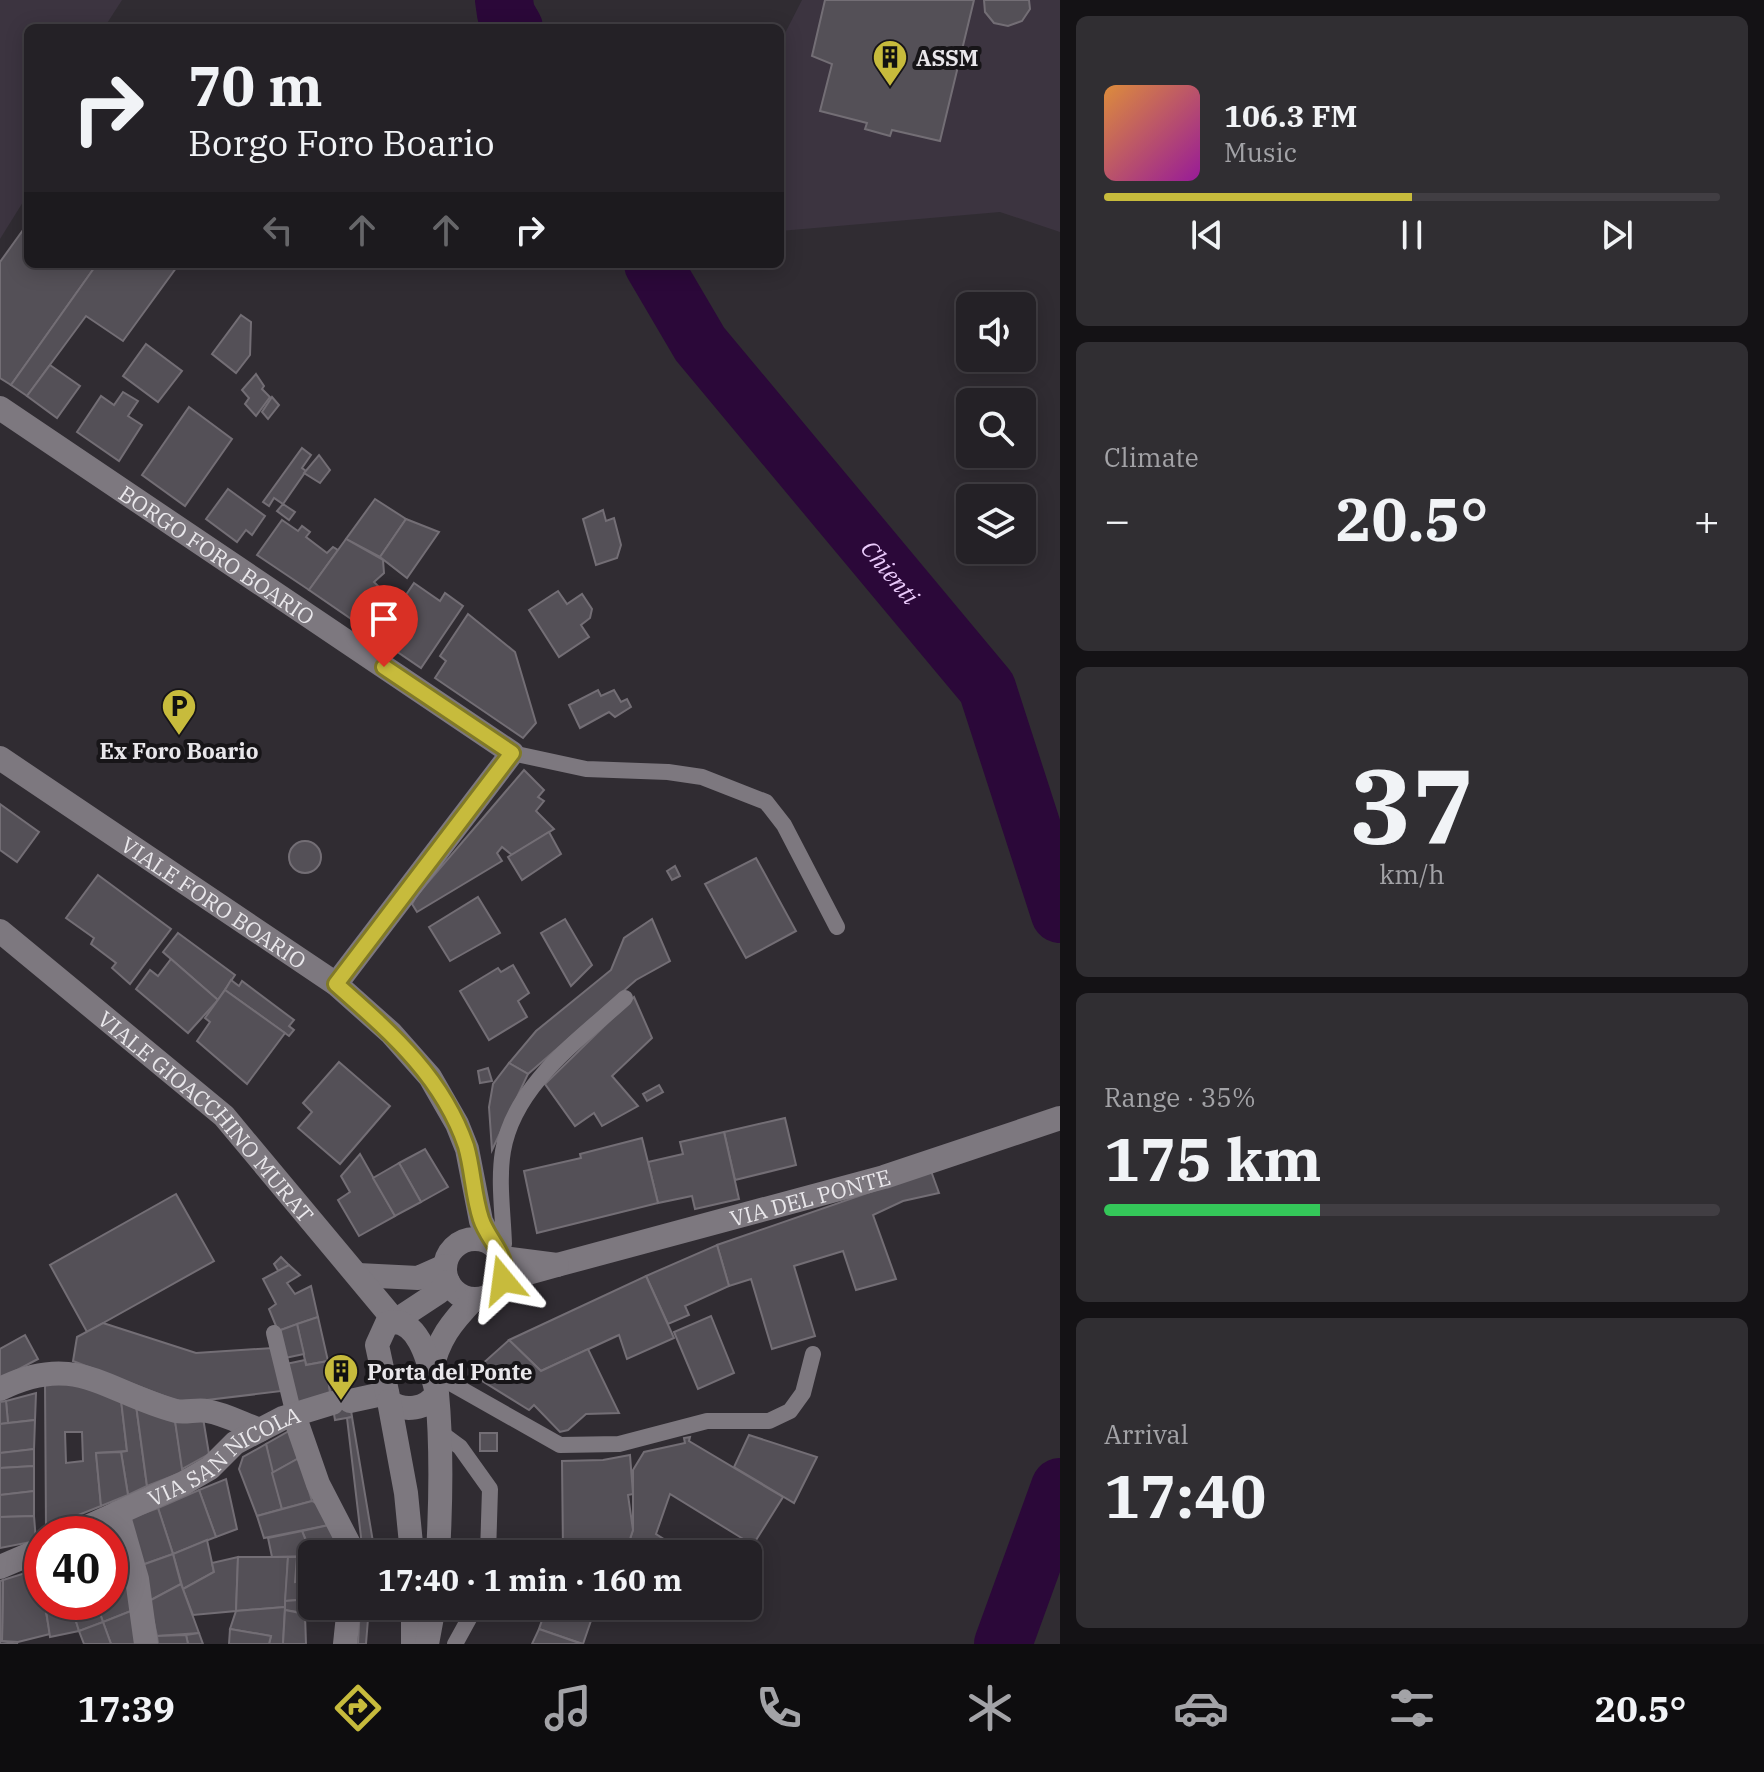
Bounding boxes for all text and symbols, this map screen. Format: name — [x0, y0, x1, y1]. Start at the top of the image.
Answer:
building icon: ASSM — [871, 38, 909, 88]
place label: ASSM — [916, 43, 979, 72]
text: 70 m — [188, 49, 323, 121]
icon: right — [56, 56, 160, 160]
text: 106.3 FM — [1224, 96, 1357, 135]
text: Borgo Foro Boario — [188, 119, 494, 166]
text: Music — [1224, 135, 1297, 169]
icon: left — [256, 208, 300, 252]
icon: ahead — [340, 208, 384, 252]
icon: ahead — [424, 208, 468, 252]
icon: right — [508, 208, 552, 252]
icon: previous — [1185, 213, 1229, 257]
icon: pause — [1390, 213, 1434, 257]
icon: next — [1595, 213, 1639, 257]
map controls — [956, 292, 1036, 564]
button: sound — [956, 292, 1036, 372]
button: search — [956, 388, 1036, 468]
text: Climate — [1104, 440, 1199, 474]
street label: BORGO FORO BOARIO — [114, 478, 321, 631]
text: 20.5° — [1335, 479, 1489, 558]
button: layers — [956, 484, 1036, 564]
text: − — [1104, 491, 1130, 548]
text: + — [1694, 491, 1720, 548]
water label: Chienti — [854, 533, 927, 612]
pin — [350, 585, 418, 667]
icon: arrive — [362, 597, 406, 641]
parking icon: Ex Foro Boario — [160, 687, 198, 737]
place label: Ex Foro Boario — [99, 736, 259, 765]
text: 37 — [1350, 737, 1474, 873]
street label: VIALE FORO BOARIO — [116, 829, 312, 975]
text: km/h — [1379, 857, 1445, 891]
street label: VIALE GIOACCHINO MURAT — [92, 1004, 321, 1228]
text: Range · 35% — [1104, 1080, 1256, 1114]
text: 175 km — [1104, 1119, 1322, 1198]
street label: VIA DEL PONTE — [726, 1161, 894, 1232]
position arrow — [461, 1238, 545, 1322]
building icon: Porta del Ponte — [322, 1352, 360, 1402]
place label: Porta del Ponte — [367, 1357, 532, 1386]
street label: VIA SAN NICOLA — [143, 1399, 304, 1512]
text: Arrival — [1104, 1417, 1189, 1451]
text: 17:40 — [1104, 1456, 1266, 1535]
speed limit sign: 40 — [24, 1516, 128, 1620]
text: 17:40 · 1 min · 160 m — [378, 1560, 682, 1599]
icon: directions — [330, 1680, 386, 1736]
icon: music — [540, 1680, 596, 1736]
icon: phone — [751, 1680, 807, 1736]
icon: climate — [962, 1680, 1018, 1736]
icon: car — [1173, 1680, 1229, 1736]
icon: filters — [1384, 1680, 1440, 1736]
text: 17:39 — [77, 1685, 175, 1732]
text: 20.5° — [1595, 1685, 1687, 1732]

